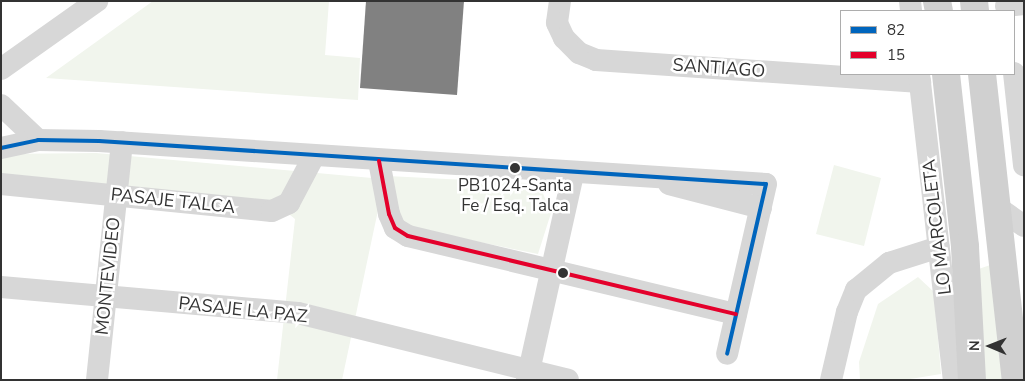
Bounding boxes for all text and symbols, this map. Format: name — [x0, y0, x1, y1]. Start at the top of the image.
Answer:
legend — [840, 10, 1015, 75]
text: 82 — [887, 20, 905, 40]
text: 15 — [887, 45, 905, 65]
street label: SANTIAGO — [672, 54, 766, 82]
street label: LO MARCOLETA — [918, 158, 956, 296]
marker: PB1024-Santa Fe / Esq. Talca — [510, 163, 520, 173]
place label: PB1024-Santa Fe / Esq. Talca — [458, 176, 572, 216]
street label: PASAJE TALCA — [110, 184, 236, 218]
street label: MONTEVIDEO — [91, 216, 125, 336]
unlabelled marker — [558, 268, 568, 278]
street label: PASAJE LA PAZ — [178, 292, 308, 328]
north arrow — [965, 321, 1015, 371]
text: N — [965, 340, 984, 351]

